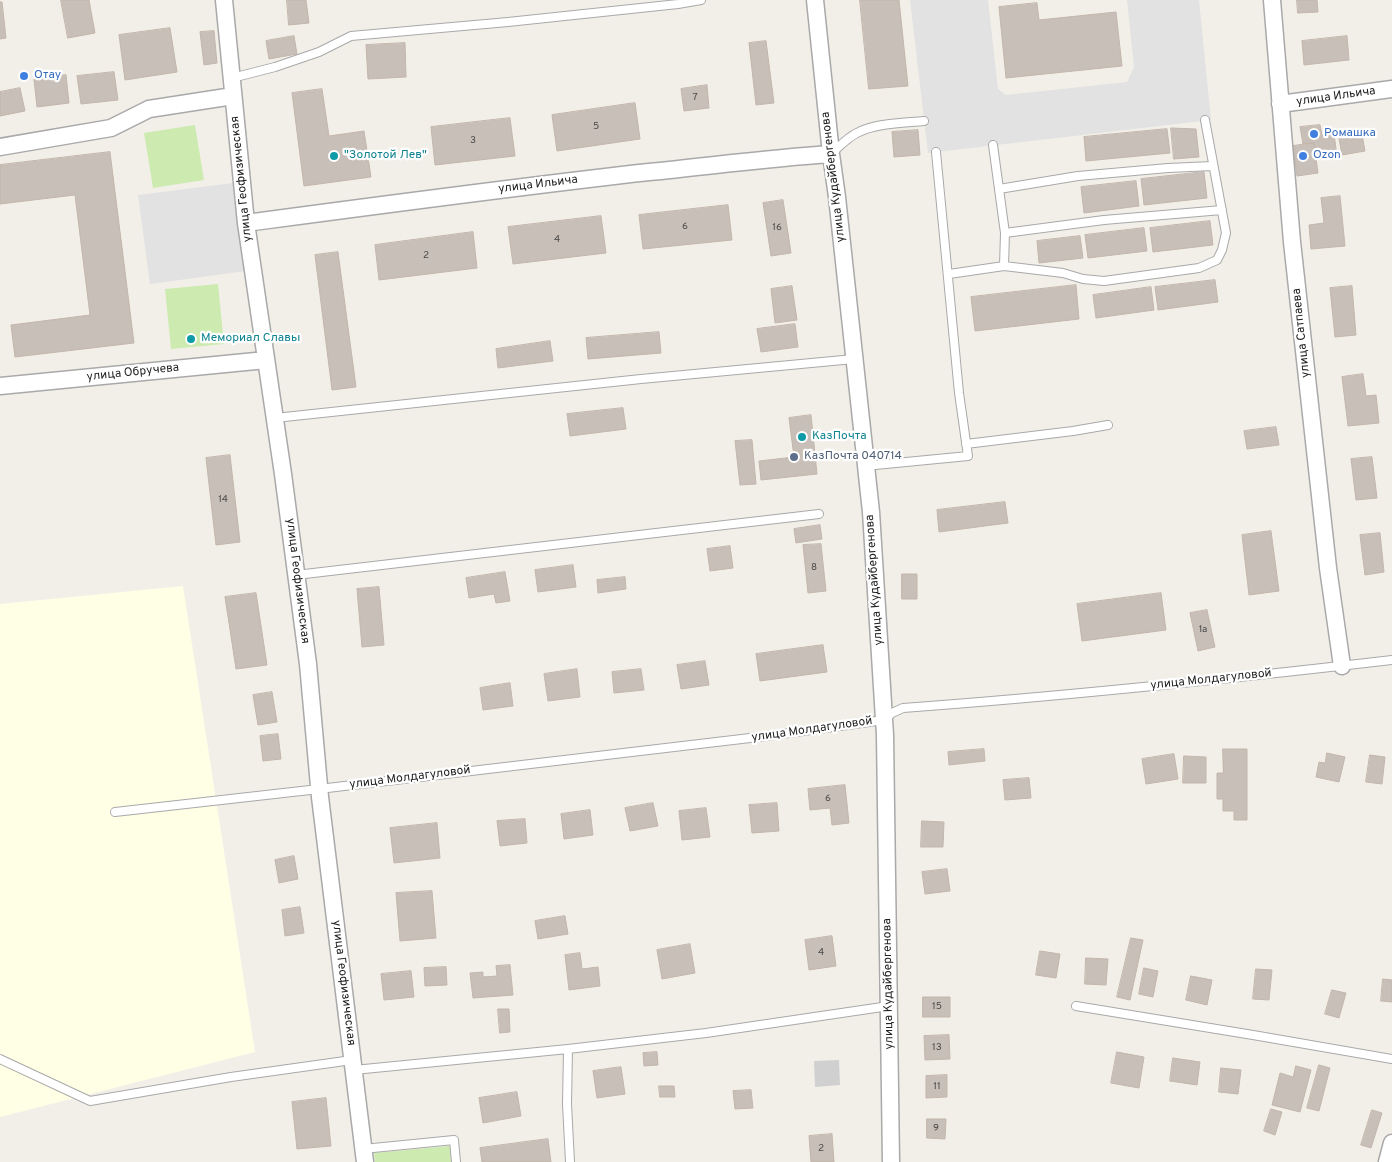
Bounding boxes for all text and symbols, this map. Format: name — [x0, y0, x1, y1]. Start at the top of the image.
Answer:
place label: Отау — [34, 69, 61, 83]
marker: Отау — [18, 70, 30, 82]
street label: улица Ильича — [1295, 84, 1377, 110]
house number: 7 — [692, 92, 698, 104]
street label: улица Кудайбергенова — [819, 111, 849, 243]
street label: улица Геофизическая — [228, 115, 256, 243]
house number: 5 — [593, 121, 599, 133]
place label: Ромашка — [1324, 127, 1376, 141]
marker: Ромашка — [1308, 128, 1320, 140]
house number: 3 — [470, 135, 476, 147]
place label: "Золотой Лев" — [344, 149, 427, 163]
place label: Ozon — [1313, 149, 1341, 163]
marker: "Золотой Лев" — [328, 150, 340, 162]
marker: Ozon — [1297, 150, 1309, 162]
street label: улица Ильича — [497, 173, 579, 197]
house number: 6 — [682, 221, 688, 233]
house number: 16 — [772, 222, 782, 234]
house number: 4 — [554, 234, 560, 246]
house number: 2 — [423, 250, 429, 262]
street label: улица Сатпаева — [1290, 287, 1314, 379]
place label: Мемориал Славы — [201, 332, 300, 346]
marker: Мемориал Славы — [185, 333, 197, 345]
street label: улица Обручева — [86, 361, 180, 385]
place label: КазПочта — [812, 430, 866, 444]
marker: КазПочта — [796, 431, 808, 443]
place label: КазПочта 040714 — [804, 450, 902, 464]
marker: КазПочта 040714 — [788, 451, 800, 463]
house number: 14 — [218, 494, 228, 506]
street label: улица Кудайбергенова — [863, 514, 887, 646]
street label: улица Геофизическая — [282, 517, 312, 645]
house number: 8 — [811, 562, 817, 574]
house number: 1а — [1199, 624, 1207, 636]
street label: улица Молдагуловой — [1150, 666, 1272, 694]
street label: улица Молдагуловой — [751, 714, 873, 746]
street label: улица Молдагуловой — [349, 763, 471, 793]
house number: 6 — [825, 793, 831, 805]
street label: улица Кудайбергенова — [881, 918, 897, 1050]
street label: улица Геофизическая — [328, 919, 358, 1047]
house number: 4 — [818, 947, 824, 959]
house number: 15 — [932, 1001, 942, 1013]
house number: 13 — [932, 1042, 942, 1054]
house number: 11 — [933, 1081, 941, 1093]
house number: 9 — [933, 1123, 939, 1135]
house number: 2 — [818, 1143, 824, 1155]

